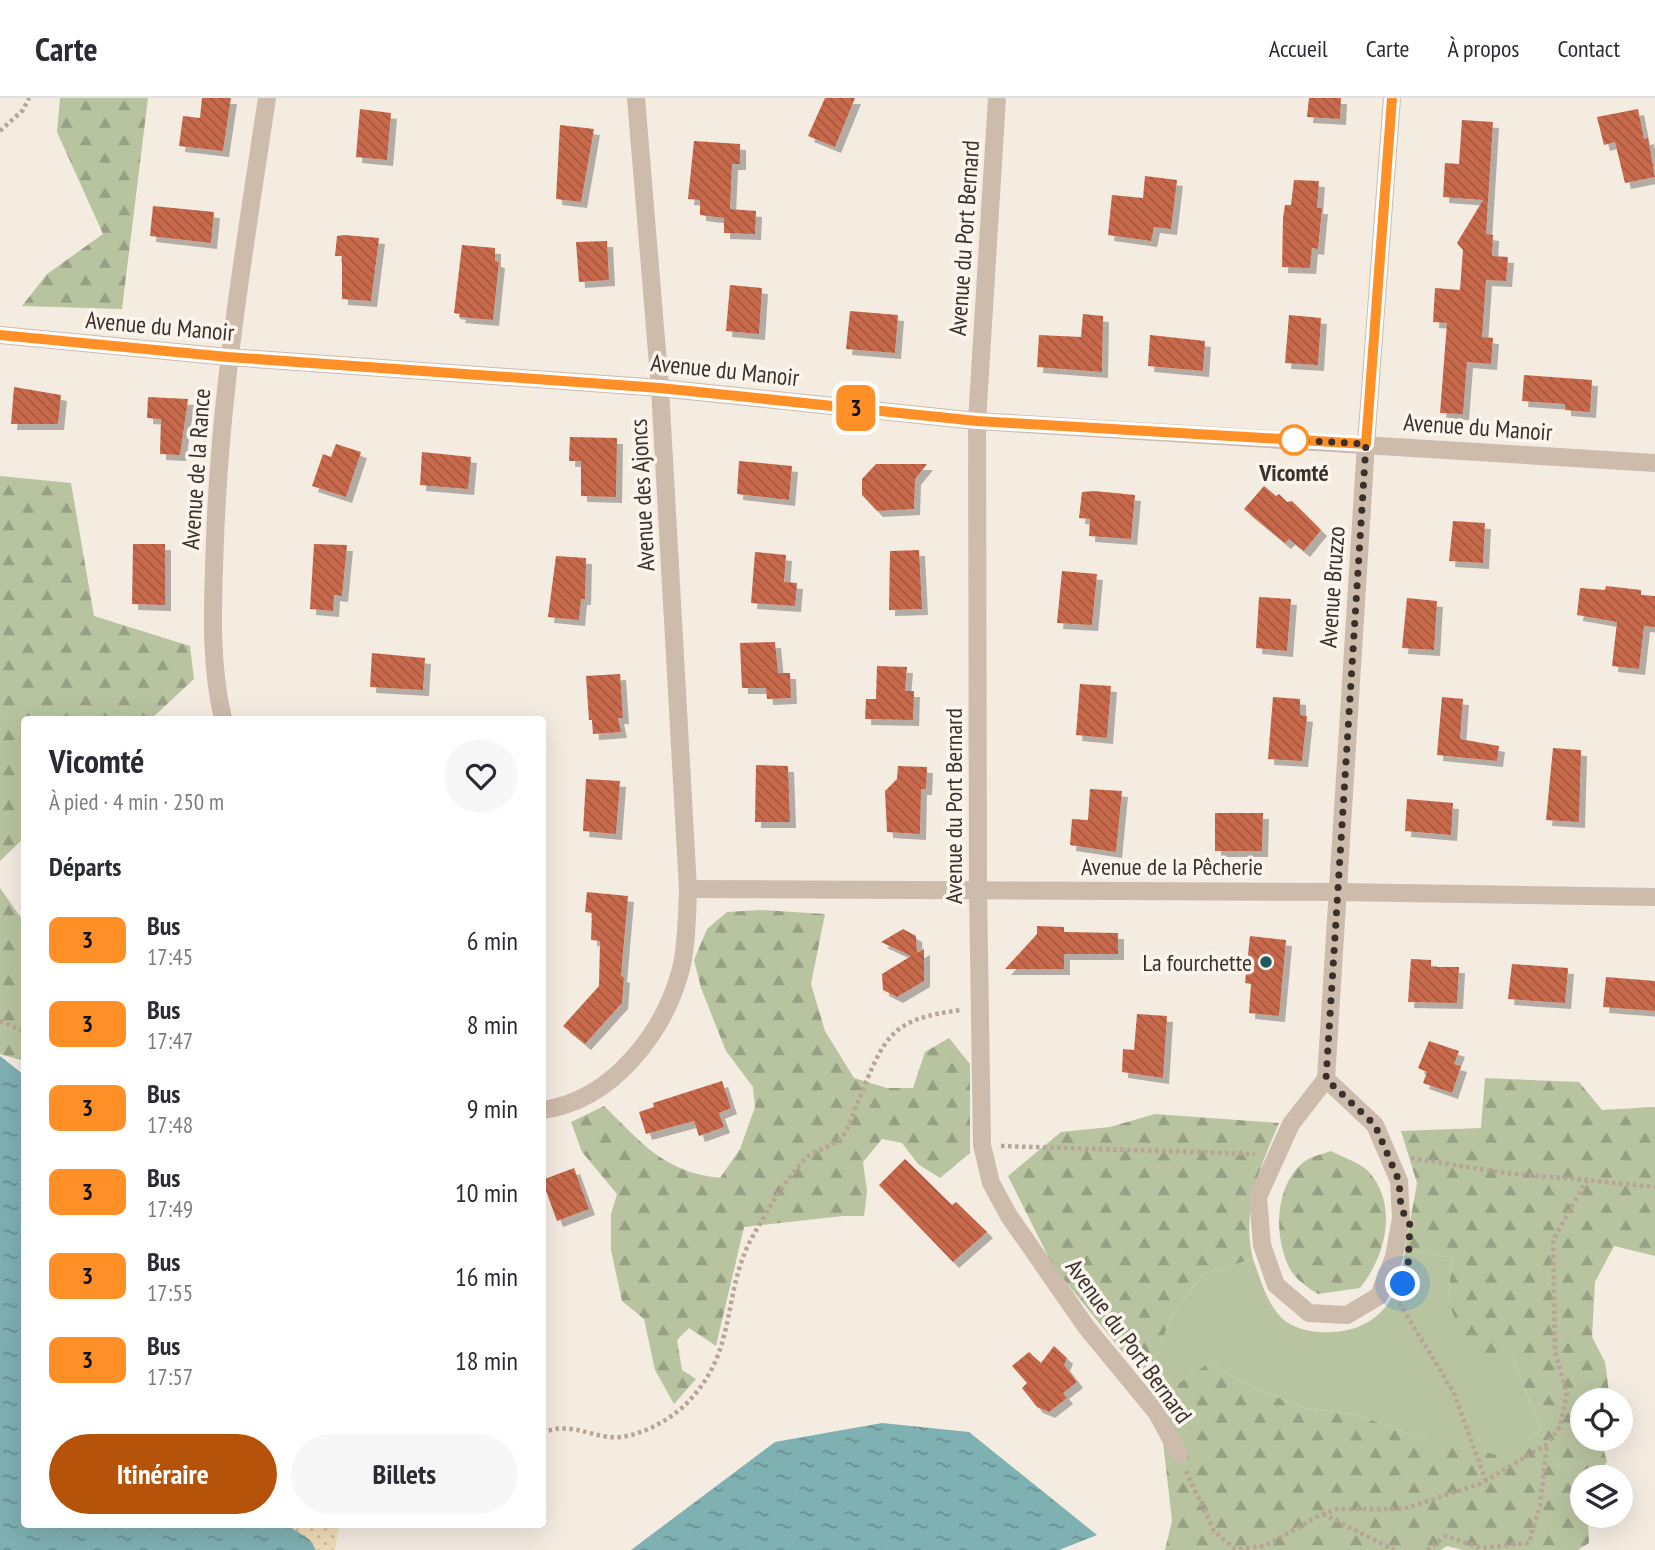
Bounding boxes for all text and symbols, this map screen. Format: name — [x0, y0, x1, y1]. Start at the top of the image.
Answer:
text: Carte — [35, 27, 98, 70]
text: Accueil — [1269, 33, 1328, 64]
text: Carte — [1366, 33, 1409, 64]
text: À propos — [1447, 33, 1519, 64]
text: Contact — [1557, 33, 1620, 64]
street label: Avenue du Port Bernard — [942, 139, 986, 337]
street label: Avenue du Manoir — [84, 304, 236, 348]
street label: Avenue du Manoir — [649, 347, 801, 393]
line badge: 3 — [833, 385, 879, 431]
street label: Avenue de la Rance — [175, 388, 217, 550]
text: 3 — [850, 392, 862, 423]
street label: Avenue du Manoir — [1402, 406, 1554, 448]
street label: Avenue des Ajoncs — [623, 418, 661, 572]
marker: Vicomté — [1279, 425, 1309, 455]
place label: Vicomté — [1258, 457, 1329, 488]
street label: Avenue Bruzzo — [1312, 525, 1352, 649]
street label: Avenue du Port Bernard — [938, 708, 969, 904]
text: Vicomté — [49, 739, 144, 782]
button: heart — [444, 739, 518, 813]
text: À pied · 4 min · 250 m — [49, 787, 224, 816]
text: Départs — [49, 850, 121, 883]
street label: Avenue de la Pêcherie — [1081, 851, 1263, 882]
text: Bus — [147, 909, 180, 942]
text: 3 — [82, 924, 93, 955]
text: 6 min — [467, 924, 518, 957]
text: 17:45 — [147, 942, 193, 971]
place label: La fourchette — [1142, 947, 1252, 978]
marker: La fourchette — [1258, 954, 1274, 970]
text: Bus — [147, 993, 180, 1026]
text: 3 — [82, 1008, 93, 1039]
text: 8 min — [467, 1008, 518, 1041]
text: 17:47 — [147, 1026, 193, 1055]
text: Bus — [147, 1077, 180, 1110]
text: 3 — [82, 1092, 93, 1123]
text: 9 min — [467, 1092, 518, 1125]
text: 17:48 — [147, 1110, 193, 1139]
text: Bus — [147, 1161, 180, 1194]
text: 3 — [82, 1176, 93, 1207]
text: 10 min — [455, 1176, 518, 1209]
text: 17:49 — [147, 1194, 193, 1223]
text: Bus — [147, 1245, 180, 1278]
street label: Avenue du Port Bernard — [1059, 1253, 1199, 1429]
text: 3 — [82, 1260, 93, 1291]
text: 16 min — [455, 1260, 518, 1293]
your location — [1385, 1266, 1420, 1301]
text: 17:55 — [147, 1278, 193, 1307]
text: Bus — [147, 1329, 180, 1362]
text: 3 — [82, 1344, 93, 1375]
text: 18 min — [455, 1344, 518, 1377]
text: 17:57 — [147, 1362, 193, 1391]
map controls — [1570, 1388, 1633, 1528]
button: locate — [1570, 1388, 1633, 1451]
button: Itinéraire — [49, 1434, 277, 1514]
button: Billets — [291, 1434, 518, 1514]
button: layers — [1570, 1465, 1633, 1528]

